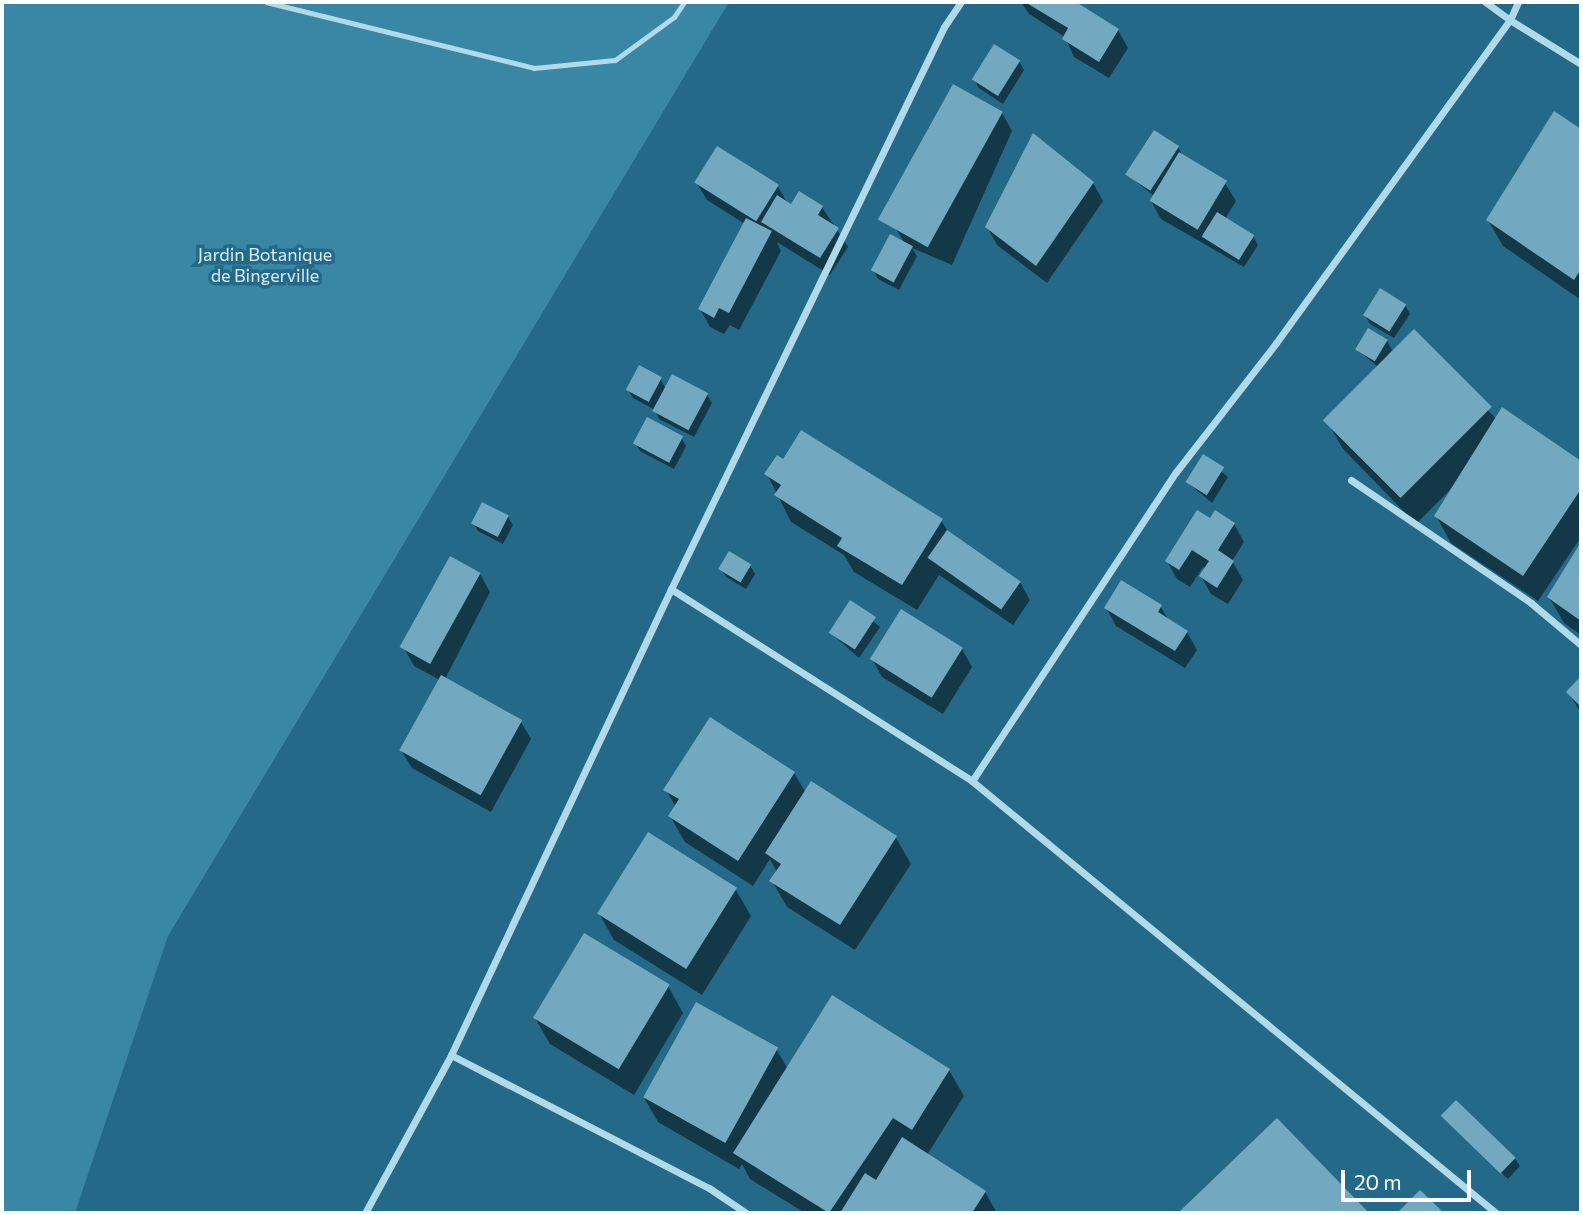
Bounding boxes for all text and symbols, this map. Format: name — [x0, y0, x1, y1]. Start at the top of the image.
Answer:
park label: Jardin Botanique de Bingerville — [198, 244, 332, 286]
scale bar — [1345, 1156, 1474, 1200]
text: 20 m — [1354, 1169, 1402, 1194]

